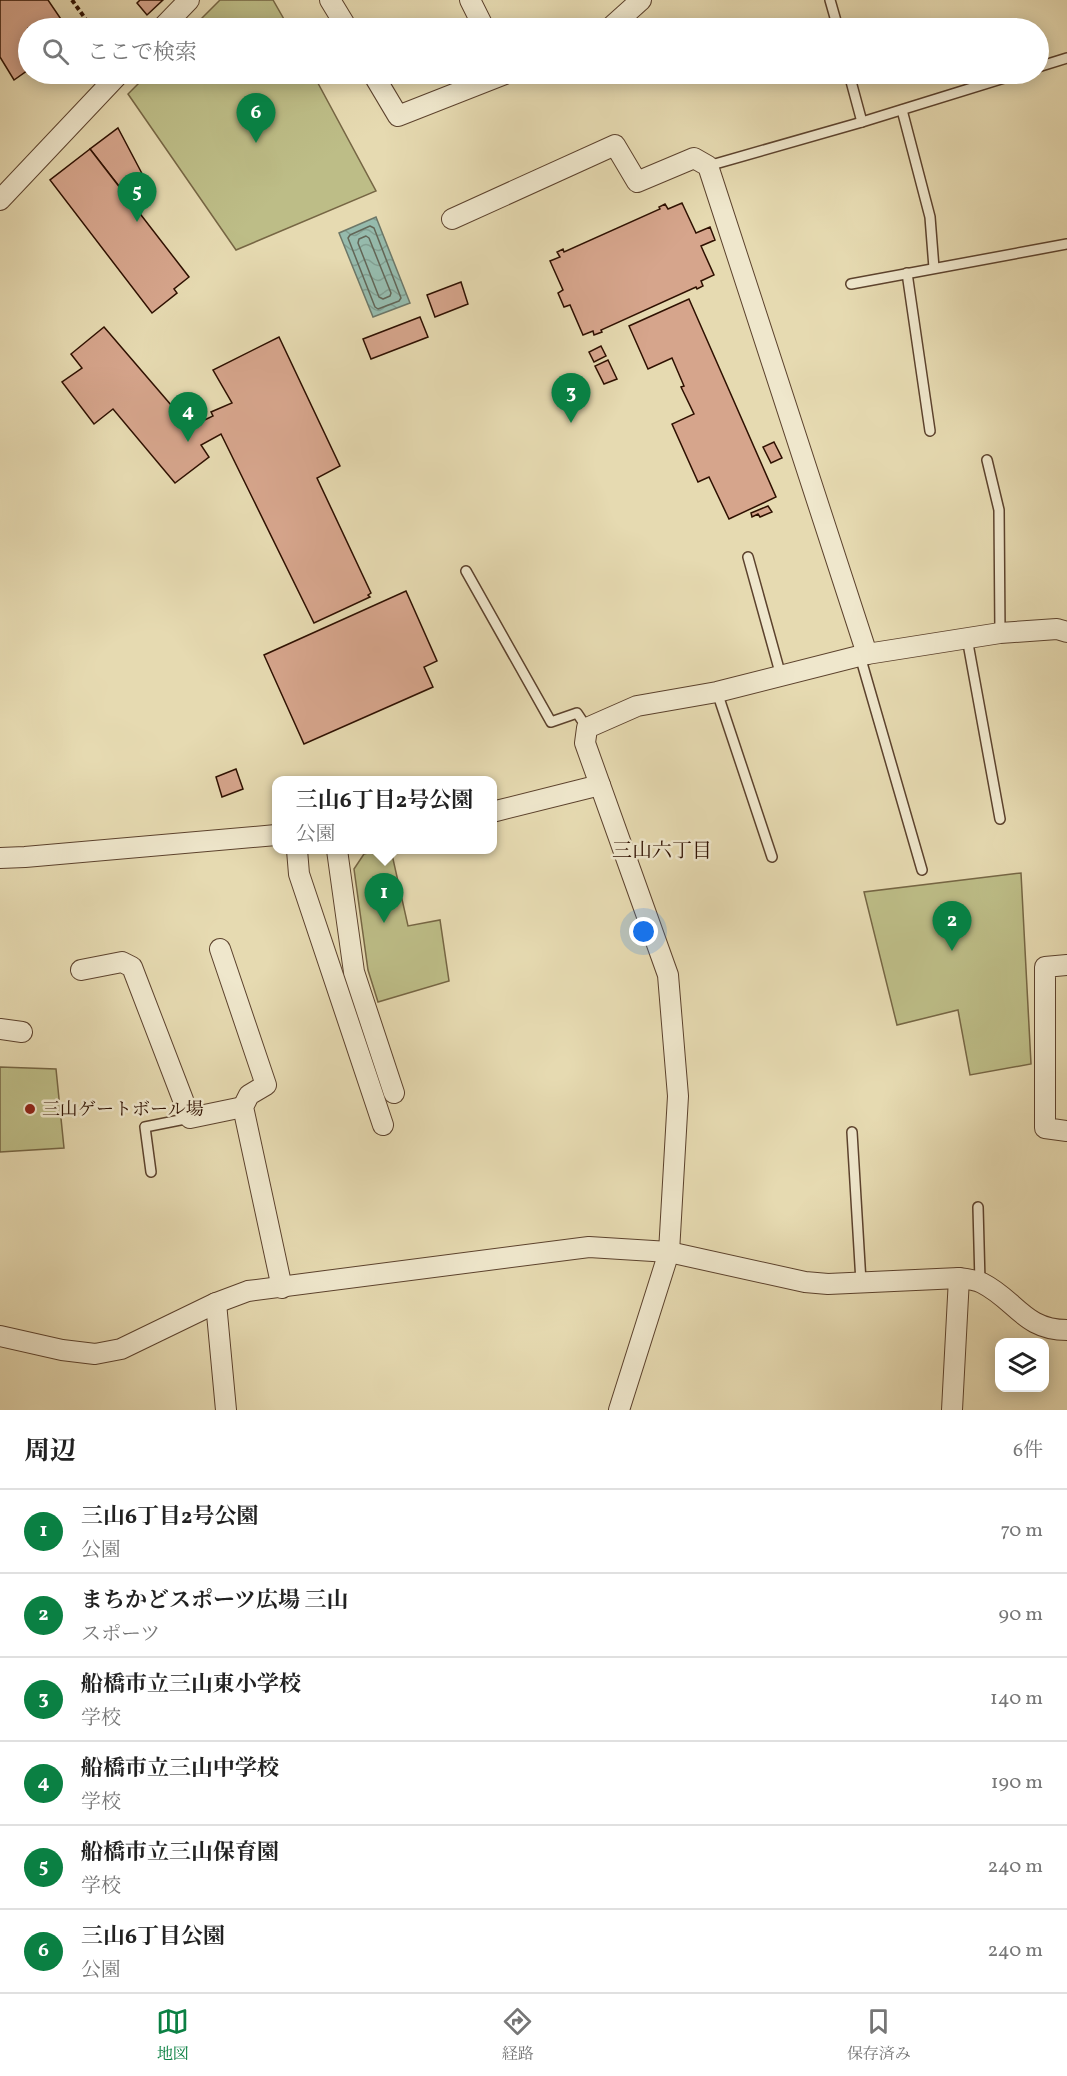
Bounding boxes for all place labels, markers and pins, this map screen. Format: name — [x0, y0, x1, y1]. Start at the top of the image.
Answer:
pin: 6 — [236, 94, 276, 143]
pin: 5 — [118, 172, 156, 222]
pin: 3 — [552, 374, 590, 423]
pin: 4 — [168, 392, 207, 442]
pin: 1 — [364, 874, 404, 923]
pin: 2 — [932, 902, 972, 951]
place label: 三山ゲートボール場 — [42, 1098, 204, 1123]
marker: 三山ゲートボール場 — [23, 1102, 37, 1116]

